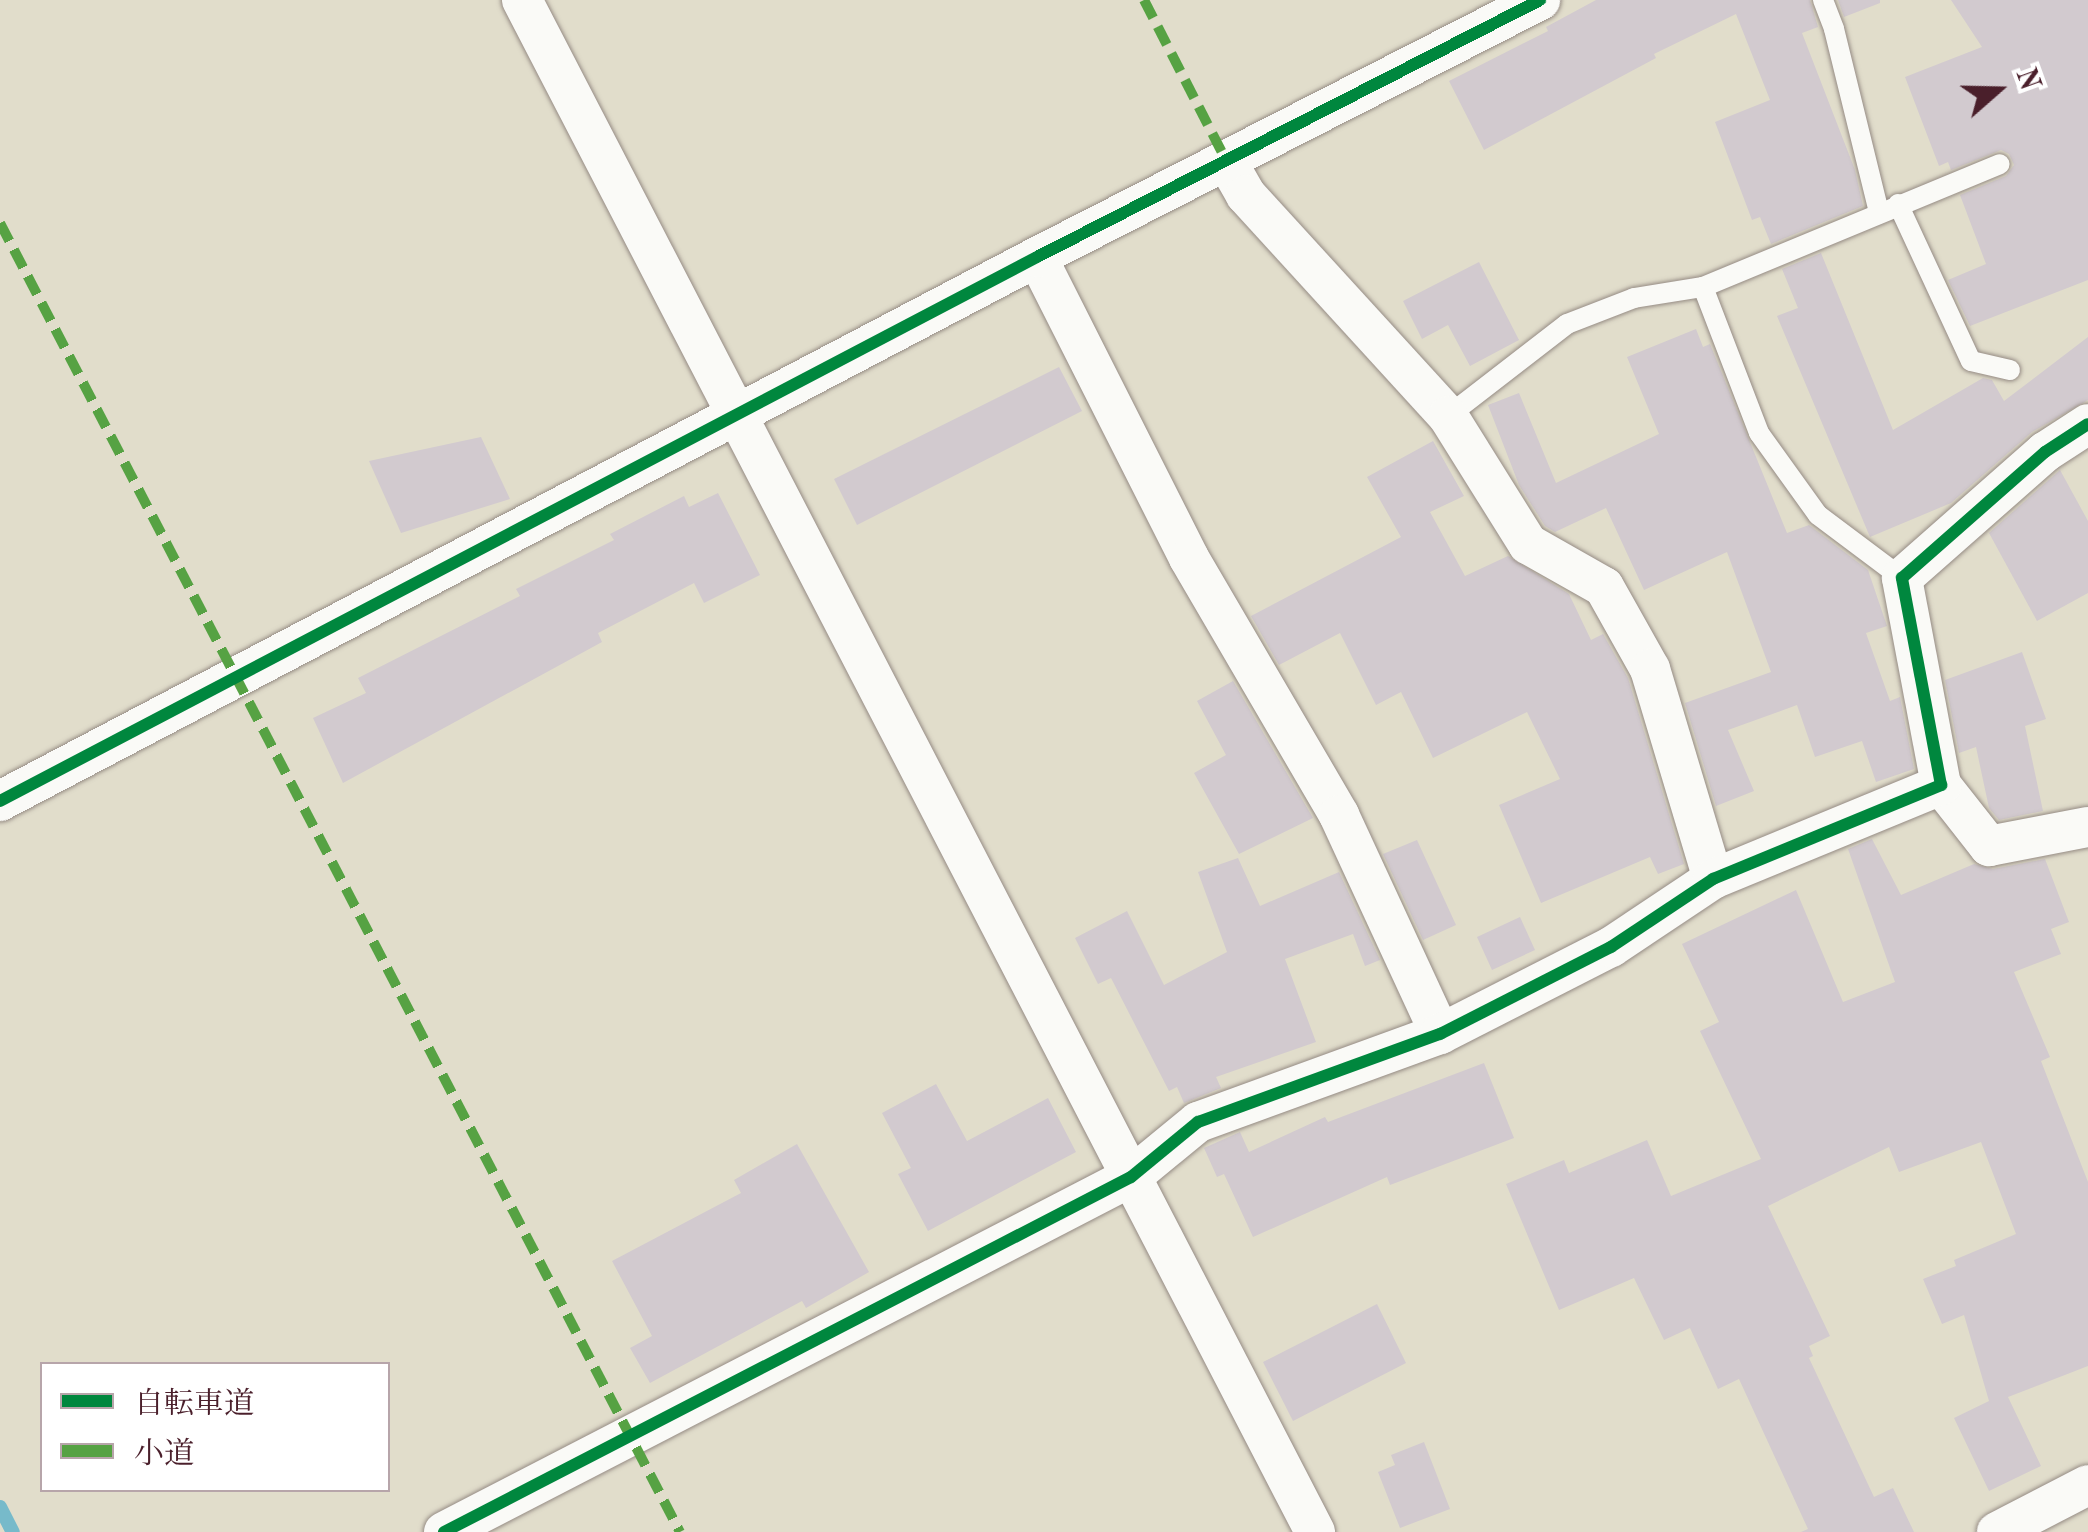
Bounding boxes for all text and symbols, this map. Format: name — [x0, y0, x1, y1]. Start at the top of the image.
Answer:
north arrow — [1948, 40, 2048, 140]
text: N — [2009, 65, 2043, 95]
legend — [40, 1362, 390, 1492]
text: 自転車道 — [134, 1390, 254, 1420]
text: 小道 — [134, 1440, 194, 1470]

